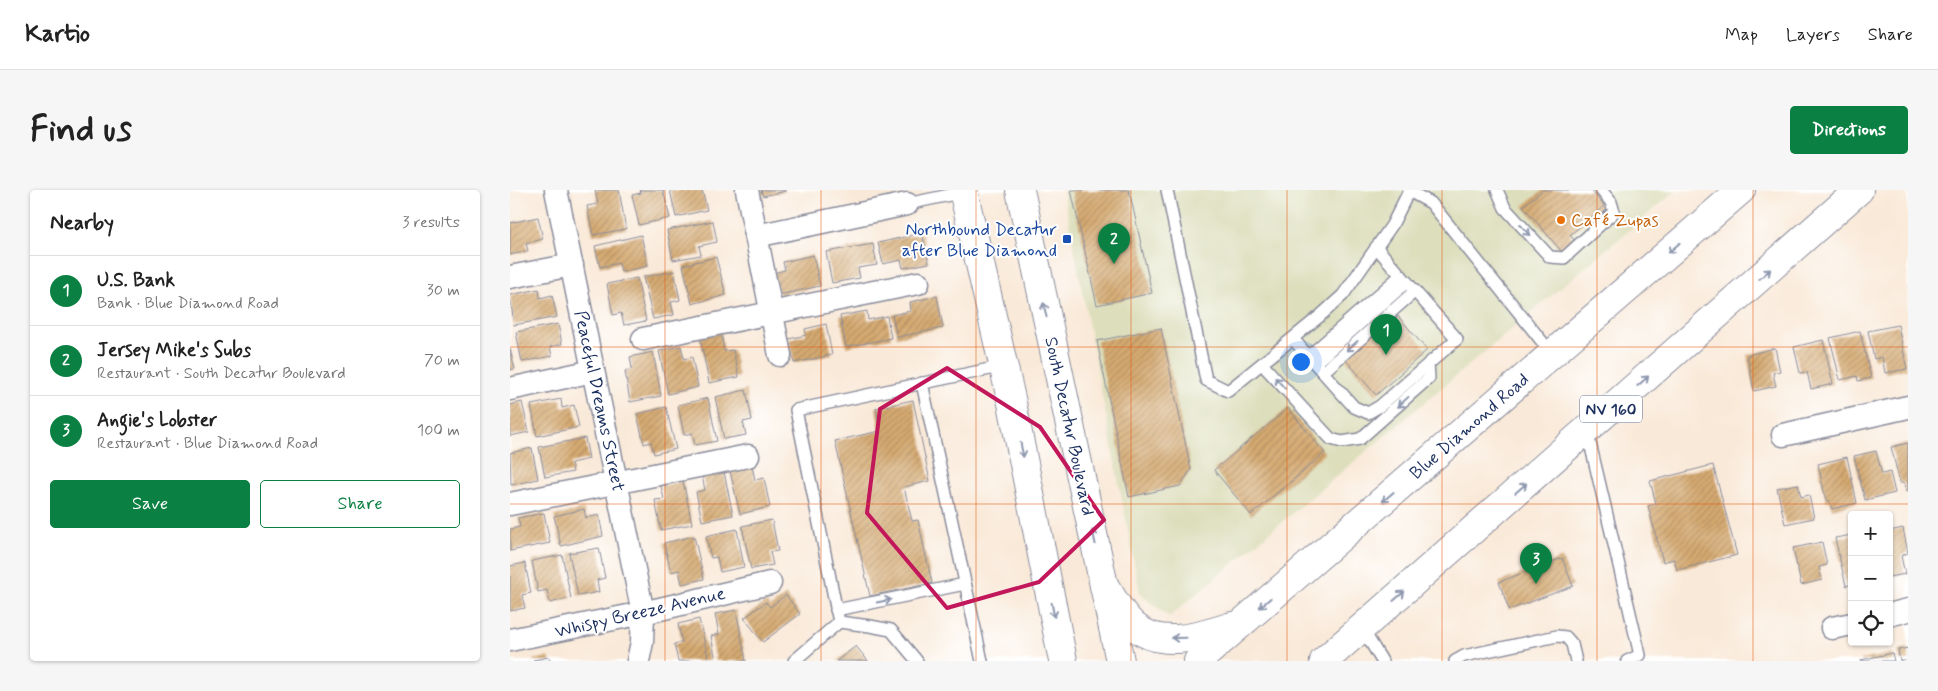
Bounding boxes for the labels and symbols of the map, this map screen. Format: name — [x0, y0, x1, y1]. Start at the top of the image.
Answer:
place label: Café Zupas — [1571, 209, 1659, 233]
marker: Café Zupas — [1555, 214, 1567, 226]
place label: Northbound Decatur after Blue Diamond — [902, 218, 1057, 263]
pin: 2 — [1098, 223, 1130, 264]
one-way arrow — [1519, 223, 1531, 236]
marker: Northbound Decatur after Blue Diamond — [1061, 233, 1073, 245]
one-way arrow — [1668, 242, 1681, 254]
one-way arrow — [1758, 268, 1771, 279]
one-way arrow — [1040, 302, 1049, 318]
street label: Peaceful Dreams Street — [568, 308, 630, 494]
pin: 1 — [1370, 314, 1402, 355]
street label: South Decatur Boulevard — [1038, 335, 1100, 518]
one-way arrow — [1346, 340, 1359, 351]
your location — [1288, 349, 1314, 375]
street label: Blue Diamond Road — [1405, 368, 1535, 485]
one-way arrow — [1636, 375, 1649, 387]
one-way arrow — [1274, 377, 1286, 390]
road number: NV 160 — [1580, 395, 1642, 422]
one-way arrow — [1396, 396, 1409, 408]
one-way arrow — [1017, 442, 1027, 458]
one-way arrow — [1514, 483, 1527, 494]
one-way arrow — [1381, 491, 1394, 502]
one-way arrow — [1089, 529, 1098, 545]
pin: 3 — [1520, 543, 1552, 584]
street label: Whispy Breeze Avenue — [553, 582, 728, 644]
one-way arrow — [1392, 590, 1405, 601]
one-way arrow — [875, 595, 891, 605]
one-way arrow — [1258, 597, 1271, 609]
one-way arrow — [1049, 602, 1058, 618]
one-way arrow — [1171, 634, 1187, 643]

